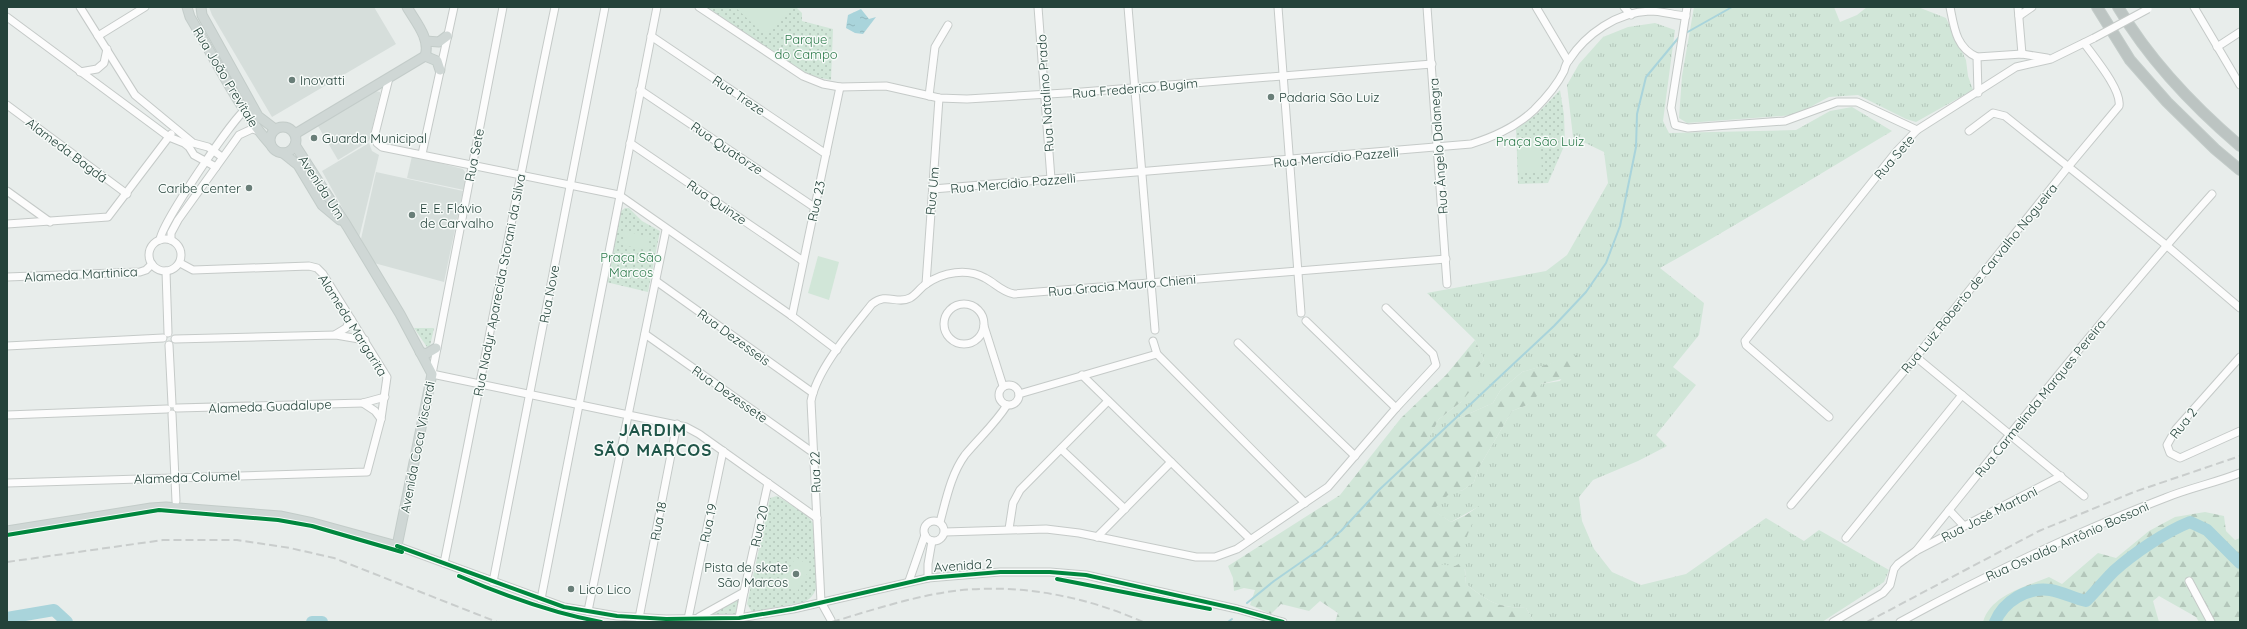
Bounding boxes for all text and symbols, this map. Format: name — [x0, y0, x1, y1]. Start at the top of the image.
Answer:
street label: Rua João Previtale — [190, 24, 262, 130]
park label: Parque do Campo — [774, 31, 838, 62]
street label: Rua Natalino Prado — [1033, 33, 1057, 152]
place label: Inovatti — [300, 72, 345, 88]
street label: Rua Treze — [710, 72, 768, 118]
marker: Inovatti — [287, 75, 297, 85]
street label: Rua Frederico Bugim — [1071, 75, 1199, 101]
street label: Rua Ângelo Dalanegra — [1425, 77, 1451, 215]
place label: Padaria São Luiz — [1279, 89, 1379, 105]
marker: Padaria São Luiz — [1266, 92, 1276, 102]
street label: Alameda Bagdá — [23, 114, 111, 186]
street label: Rua Quatorze — [688, 118, 766, 178]
street label: Rua Sete — [461, 127, 487, 183]
place label: Guarda Municipal — [322, 130, 427, 146]
street label: Rua Sete — [1870, 131, 1918, 183]
marker: Guarda Municipal — [309, 133, 319, 143]
park label: Praça São Luiz — [1496, 133, 1584, 149]
street label: Rua Mercídio Pazzelli — [1273, 144, 1399, 170]
street label: Avenida Um — [295, 152, 349, 222]
street label: Rua Um — [922, 166, 942, 216]
street label: Rua Mercídio Pazzelli — [950, 170, 1076, 196]
street label: Rua Nadyr Aparecida Storani da Silva — [470, 172, 528, 398]
street label: Rua Quinze — [684, 176, 750, 228]
street label: Rua 23 — [804, 179, 828, 223]
place label: Caribe Center — [158, 180, 241, 196]
street label: Rua Luiz Roberto de Carvalho Nogueira — [1897, 180, 2061, 376]
marker: Caribe Center — [244, 183, 254, 193]
place label: E. E. Flávio de Carvalho — [420, 200, 494, 231]
marker: E. E. Flávio de Carvalho — [407, 210, 417, 220]
park label: Praça São Marcos — [600, 249, 662, 280]
street label: Alameda Martinica — [24, 263, 138, 285]
street label: Rua Nove — [536, 264, 562, 324]
street label: Alameda Margarita — [315, 271, 391, 379]
street label: Rua Gracia Mauro Chieni — [1047, 271, 1197, 299]
street label: Rua Dezesseis — [694, 305, 774, 369]
street label: Rua Carmelinda Marques Pereira — [1971, 316, 2109, 480]
street label: Rua Dezessete — [689, 362, 771, 426]
street label: Avenida Coca Viscardi — [396, 380, 438, 514]
street label: Alameda Guadalupe — [208, 396, 332, 416]
street label: Rua 2 — [2166, 404, 2200, 442]
district label: JARDIM SÃO MARCOS — [594, 419, 712, 460]
street label: Rua 22 — [806, 451, 824, 493]
street label: Alameda Columel — [133, 467, 241, 487]
street label: Rua José Martoni — [1938, 483, 2040, 545]
street label: Rua Osvaldo Antônio Bossoni — [1983, 498, 2151, 584]
street label: Rua 18 — [646, 500, 670, 542]
street label: Rua 19 — [696, 502, 720, 544]
street label: Rua 20 — [747, 503, 771, 548]
street label: Avenida 2 — [933, 555, 993, 575]
place label: Pista de skate São Marcos — [704, 559, 788, 590]
marker: Pista de skate São Marcos — [791, 569, 801, 579]
place label: Lico Lico — [579, 581, 631, 597]
marker: Lico Lico — [566, 584, 576, 594]

